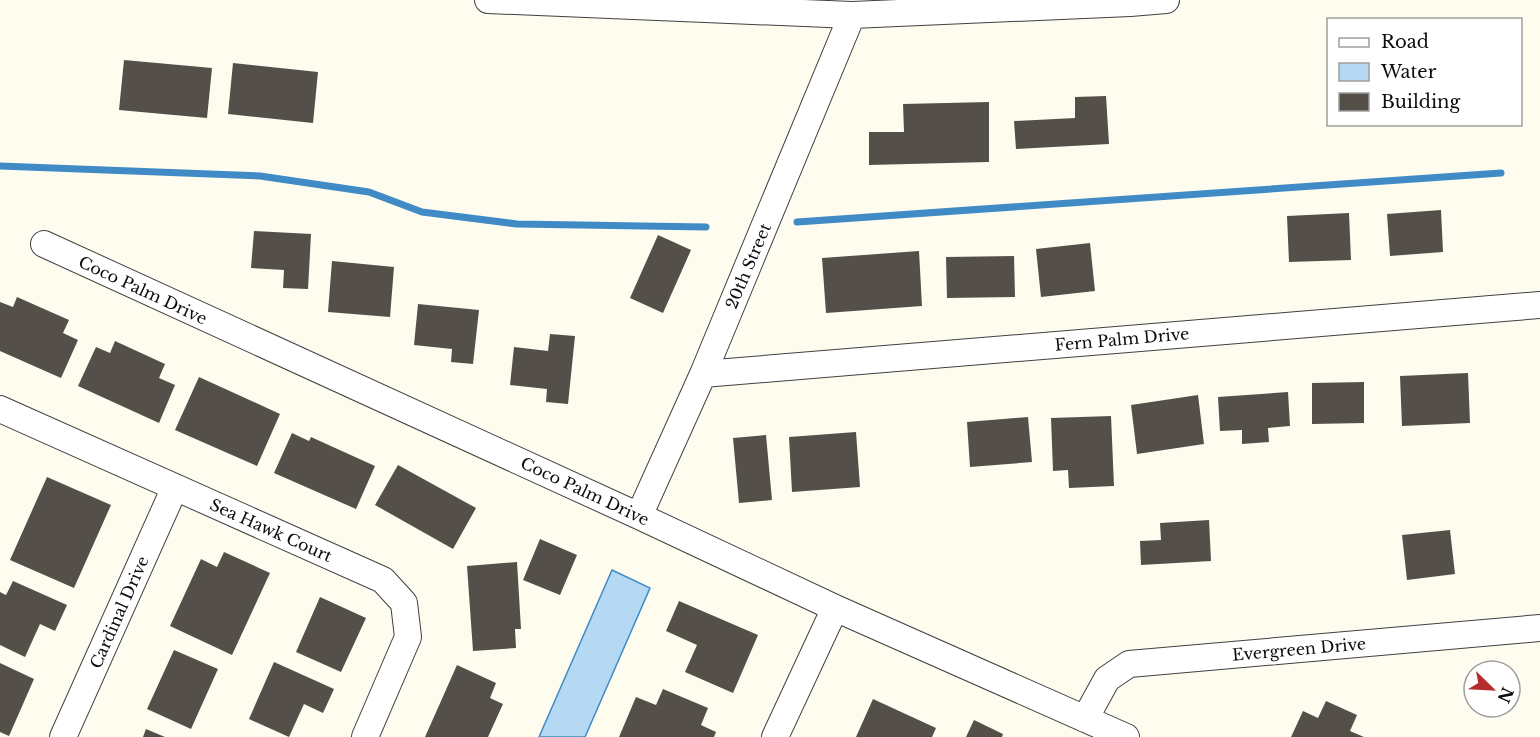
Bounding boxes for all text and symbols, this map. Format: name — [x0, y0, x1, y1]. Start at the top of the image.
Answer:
legend — [1327, 18, 1522, 126]
text: Road — [1381, 31, 1429, 53]
text: Water — [1380, 61, 1437, 83]
text: Building — [1381, 91, 1460, 113]
street label: 20th Street — [721, 220, 775, 312]
street label: Coco Palm Drive — [76, 252, 210, 328]
street label: Fern Palm Drive — [1054, 323, 1190, 355]
street label: Coco Palm Drive — [518, 453, 652, 529]
street label: Sea Hawk Court — [207, 494, 335, 566]
street label: Cardinal Drive — [85, 553, 153, 671]
street label: Evergreen Drive — [1231, 633, 1367, 665]
north arrow — [1462, 659, 1522, 719]
text: N — [1494, 684, 1518, 706]

